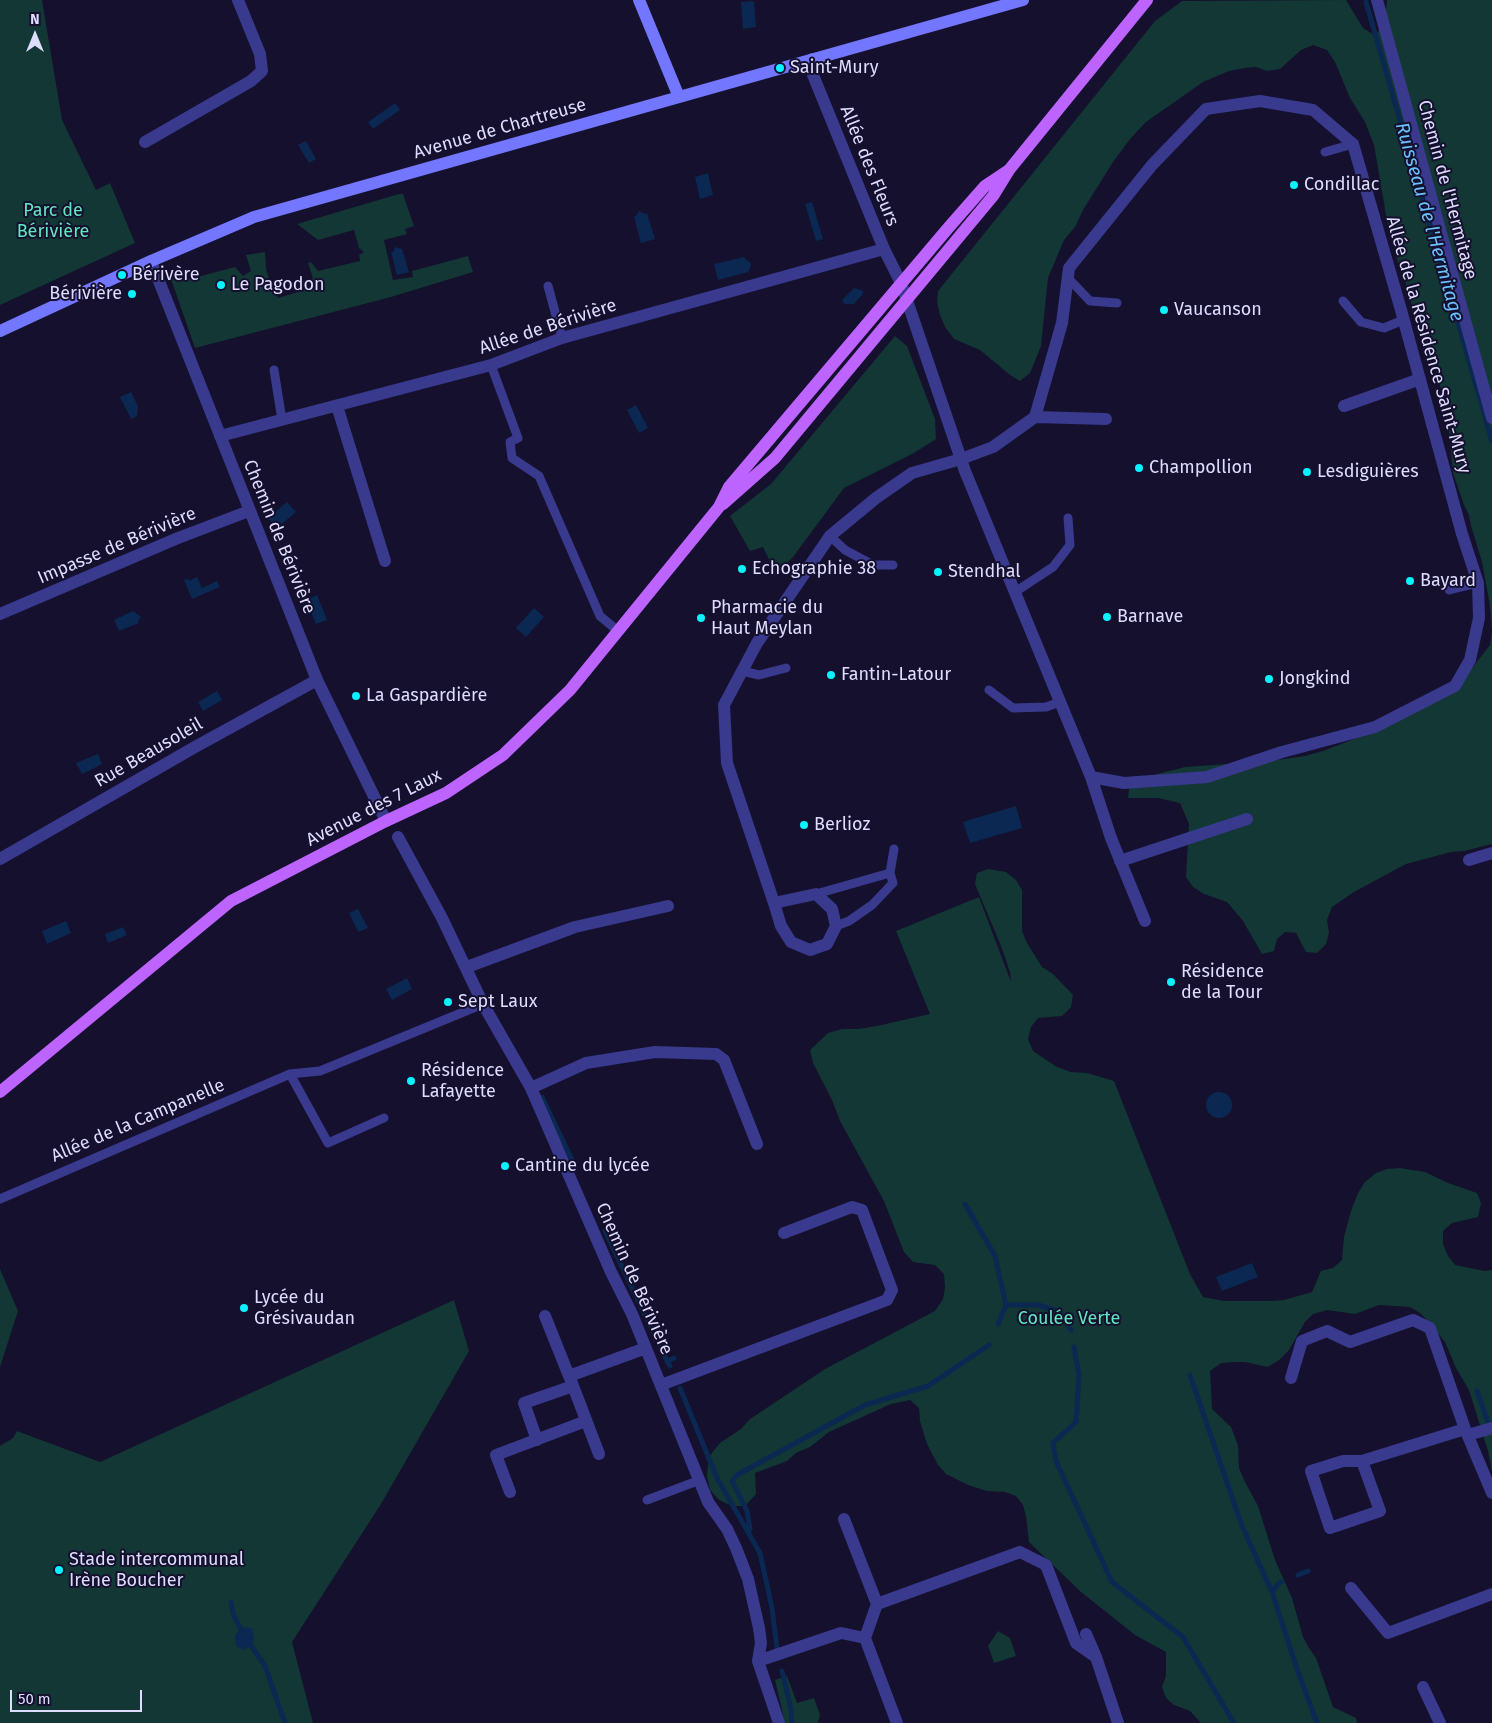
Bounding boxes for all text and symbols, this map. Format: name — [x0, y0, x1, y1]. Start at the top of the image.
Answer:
north arrow — [10, 10, 60, 60]
text: N — [30, 11, 40, 28]
place label: Saint-Mury — [790, 57, 879, 79]
marker: Saint-Mury — [774, 62, 786, 74]
street label: Avenue de Chartreuse — [411, 94, 589, 164]
street label: Chemin de l'Hermitage — [1413, 98, 1481, 282]
street label: Allée des Fleurs — [835, 103, 903, 229]
water label: Ruisseau de l'Hermitage — [1390, 120, 1468, 324]
place label: Condillac — [1304, 174, 1379, 196]
marker: Condillac — [1288, 179, 1300, 191]
park label: Parc de Bérivière — [17, 200, 89, 242]
street label: Allée de la Résidence Saint-Mury — [1381, 214, 1475, 476]
place label: Bérivère — [132, 264, 200, 286]
marker: Bérivère — [116, 269, 128, 281]
place label: Le Pagodon — [231, 274, 325, 296]
marker: Le Pagodon — [215, 279, 227, 291]
place label: Bérivière — [49, 283, 122, 305]
marker: Bérivière — [126, 288, 138, 300]
street label: Allée de Bérivière — [477, 295, 619, 359]
place label: Vaucanson — [1174, 299, 1262, 321]
marker: Vaucanson — [1158, 304, 1170, 316]
street label: Chemin de Bérivière — [238, 457, 320, 617]
place label: Champollion — [1149, 457, 1253, 479]
place label: Lesdiguières — [1317, 461, 1419, 483]
marker: Champollion — [1133, 462, 1145, 474]
marker: Lesdiguières — [1301, 466, 1313, 478]
street label: Impasse de Bérivière — [34, 503, 200, 589]
place label: Echographie 38 — [752, 558, 876, 580]
place label: Stendhal — [948, 561, 1021, 583]
marker: Echographie 38 — [736, 563, 748, 575]
marker: Stendhal — [932, 566, 944, 578]
place label: Bayard — [1420, 570, 1476, 592]
marker: Bayard — [1404, 575, 1416, 587]
place label: Pharmacie du Haut Meylan — [711, 597, 823, 640]
place label: Barnave — [1117, 606, 1183, 628]
marker: Barnave — [1101, 611, 1113, 623]
marker: Pharmacie du Haut Meylan — [695, 612, 707, 624]
place label: Fantin-Latour — [841, 664, 951, 686]
place label: Jongkind — [1279, 668, 1351, 690]
marker: Fantin-Latour — [825, 669, 837, 681]
marker: Jongkind — [1263, 673, 1275, 685]
place label: La Gaspardière — [366, 685, 487, 707]
marker: La Gaspardière — [350, 690, 362, 702]
street label: Rue Beausoleil — [91, 713, 207, 793]
street label: Avenue des 7 Laux — [303, 765, 445, 851]
place label: Berlioz — [814, 814, 870, 836]
marker: Berlioz — [798, 819, 810, 831]
place label: Résidence de la Tour — [1181, 961, 1264, 1004]
marker: Résidence de la Tour — [1165, 976, 1177, 988]
place label: Sept Laux — [458, 991, 537, 1013]
marker: Sept Laux — [442, 996, 454, 1008]
place label: Résidence Lafayette — [421, 1060, 504, 1102]
street label: Allée de la Campanelle — [48, 1075, 228, 1167]
marker: Résidence Lafayette — [405, 1075, 417, 1087]
place label: Cantine du lycée — [515, 1155, 650, 1177]
marker: Cantine du lycée — [499, 1160, 511, 1172]
street label: Chemin de Bérivière — [591, 1200, 677, 1358]
place label: Lycée du Grésivaudan — [254, 1287, 355, 1330]
marker: Lycée du Grésivaudan — [238, 1302, 250, 1314]
park label: Coulée Verte — [1018, 1308, 1120, 1330]
place label: Stade intercommunal Irène Boucher — [69, 1549, 244, 1592]
marker: Stade intercommunal Irène Boucher — [53, 1564, 65, 1576]
scale bar — [12, 1680, 145, 1712]
text: 50 m — [18, 1690, 51, 1708]

